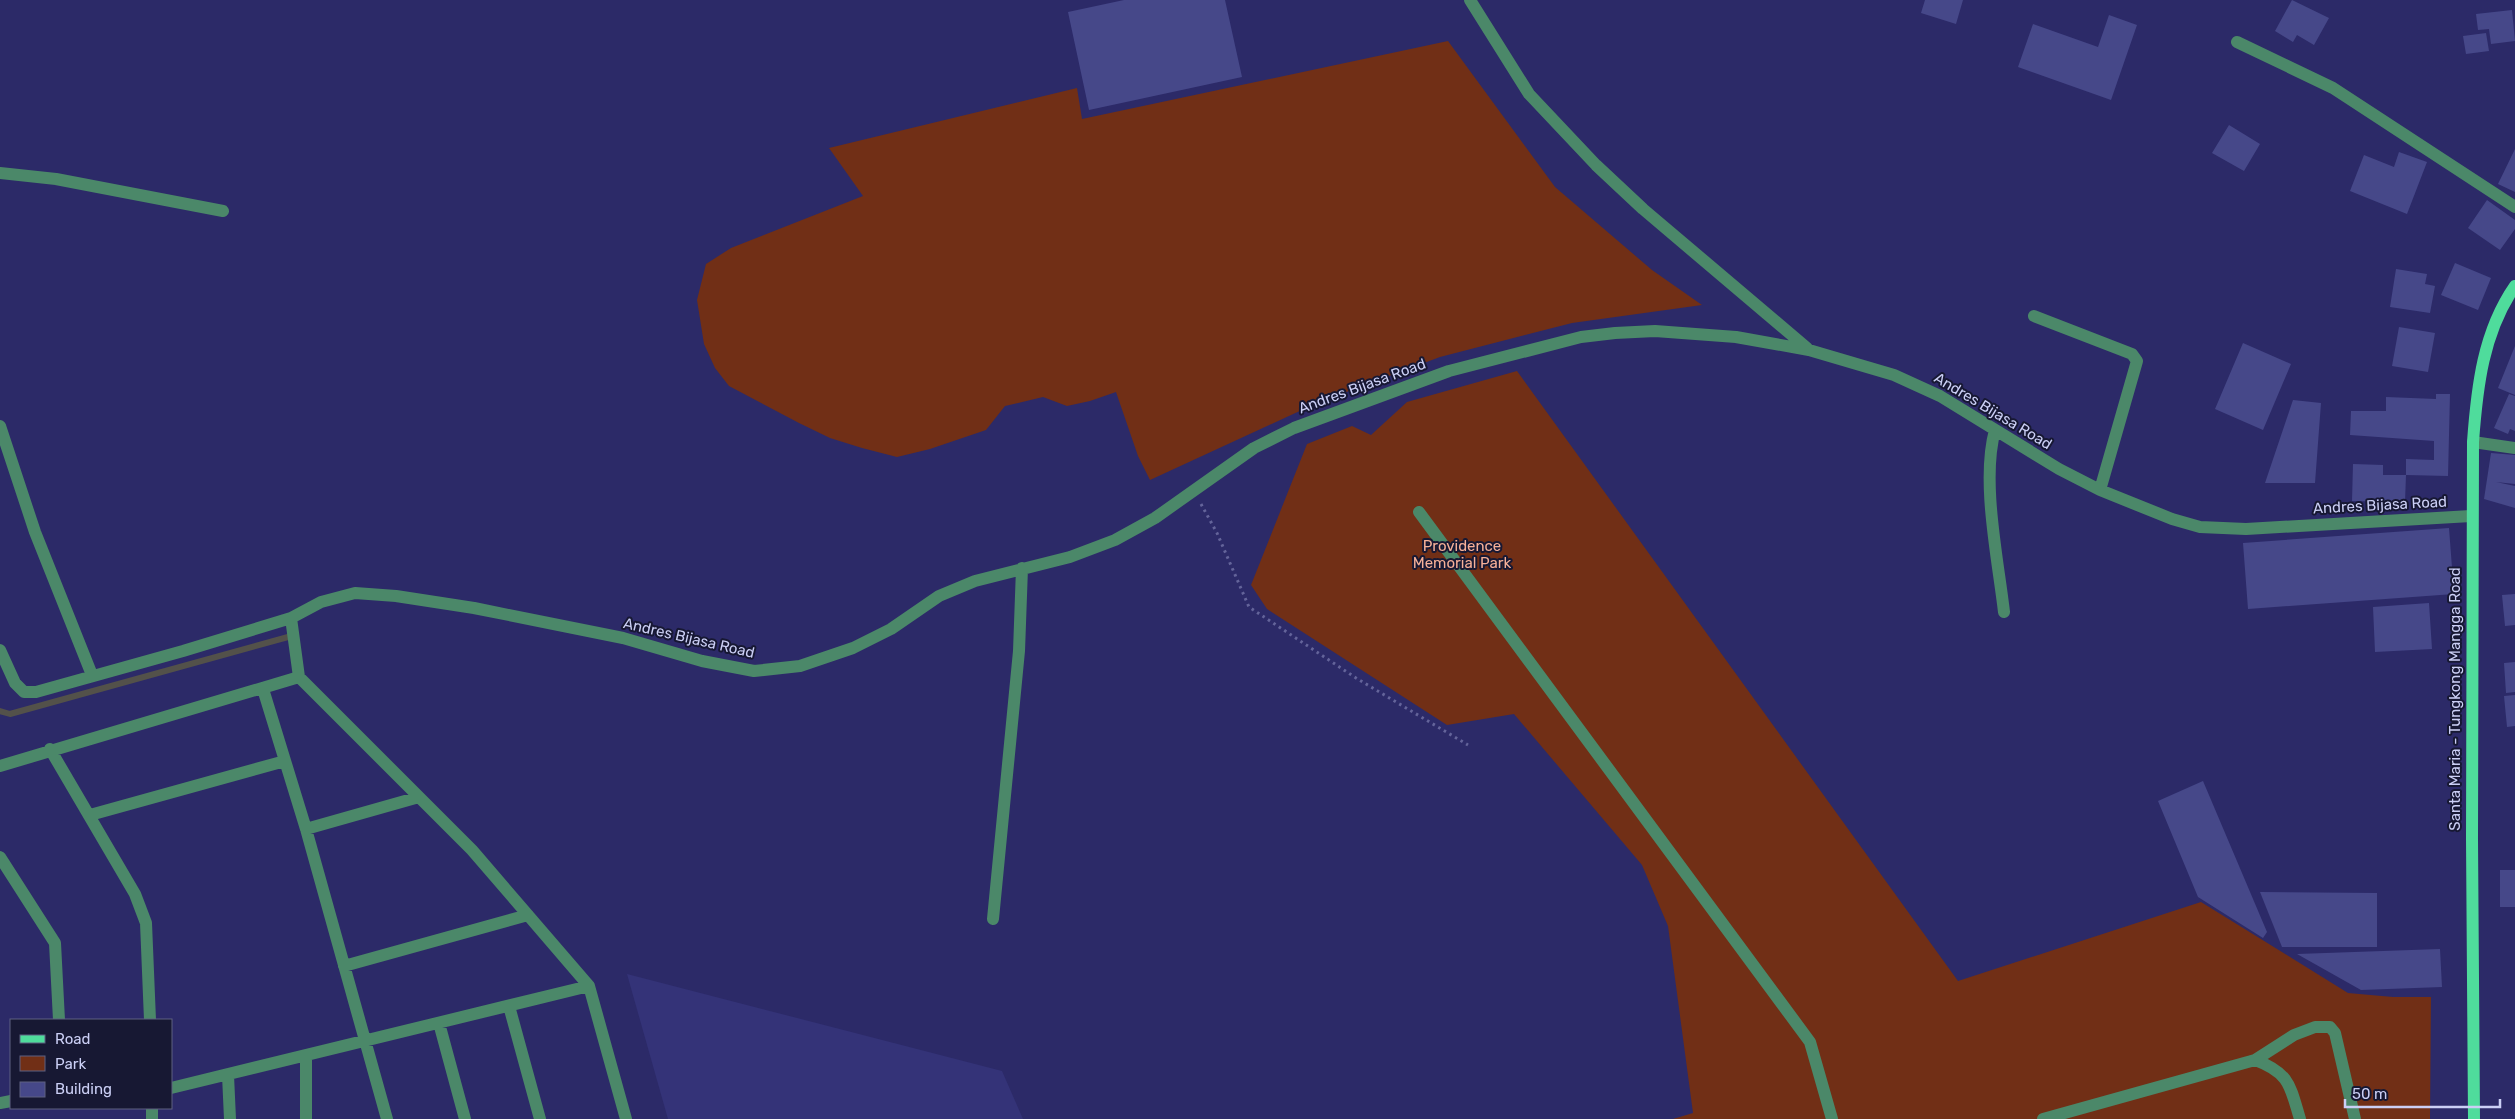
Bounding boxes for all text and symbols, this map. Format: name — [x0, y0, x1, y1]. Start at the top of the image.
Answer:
street label: Andres Bijasa Road — [1296, 355, 1428, 417]
street label: Andres Bijasa Road — [1931, 369, 2055, 453]
street label: Andres Bijasa Road — [2312, 492, 2448, 518]
park label: Providence Memorial Park — [1413, 537, 1511, 572]
street label: Santa Maria - Tungkong Mangga Road — [2446, 567, 2464, 831]
street label: Andres Bijasa Road — [622, 614, 756, 662]
legend — [10, 1019, 172, 1109]
text: Road — [55, 1030, 91, 1048]
text: Park — [55, 1055, 86, 1073]
scale bar — [2345, 1076, 2500, 1108]
text: Building — [55, 1080, 112, 1098]
text: 50 m — [2352, 1085, 2387, 1103]

